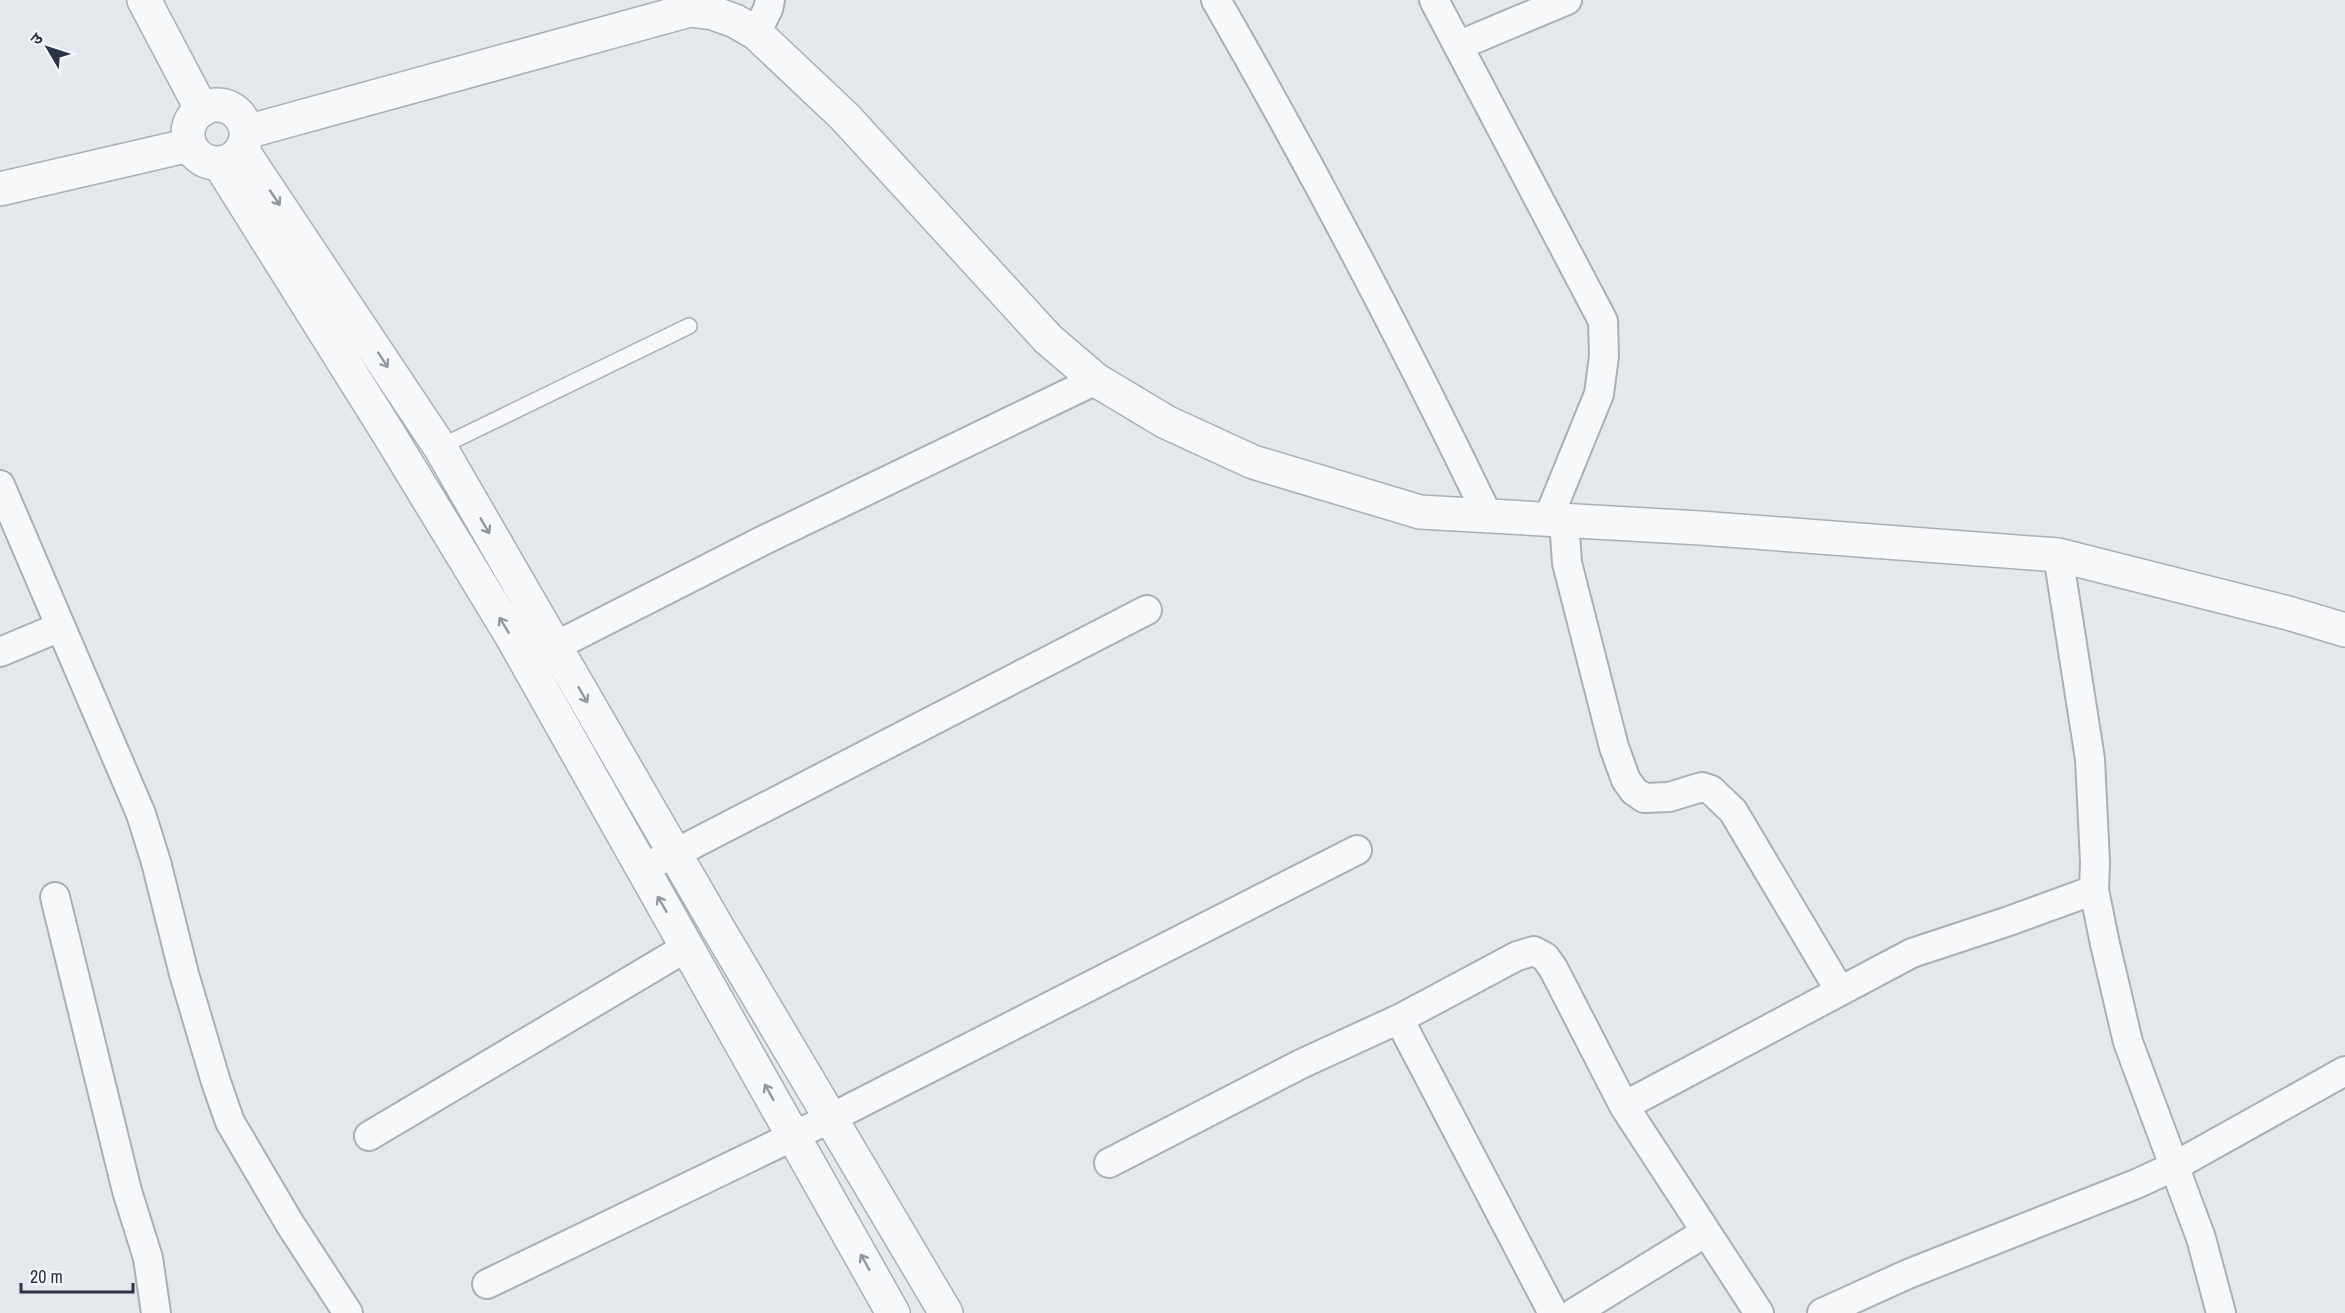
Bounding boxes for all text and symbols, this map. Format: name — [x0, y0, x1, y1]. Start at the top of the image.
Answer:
north arrow — [18, 18, 78, 78]
text: उ — [25, 28, 48, 49]
one-way arrow — [269, 189, 281, 205]
one-way arrow — [376, 352, 389, 369]
one-way arrow — [480, 517, 492, 534]
one-way arrow — [498, 617, 510, 634]
one-way arrow — [578, 686, 590, 703]
one-way arrow — [656, 896, 668, 913]
one-way arrow — [762, 1084, 774, 1101]
one-way arrow — [858, 1254, 870, 1271]
scale bar — [21, 1256, 134, 1294]
text: 20 m — [30, 1264, 63, 1289]

